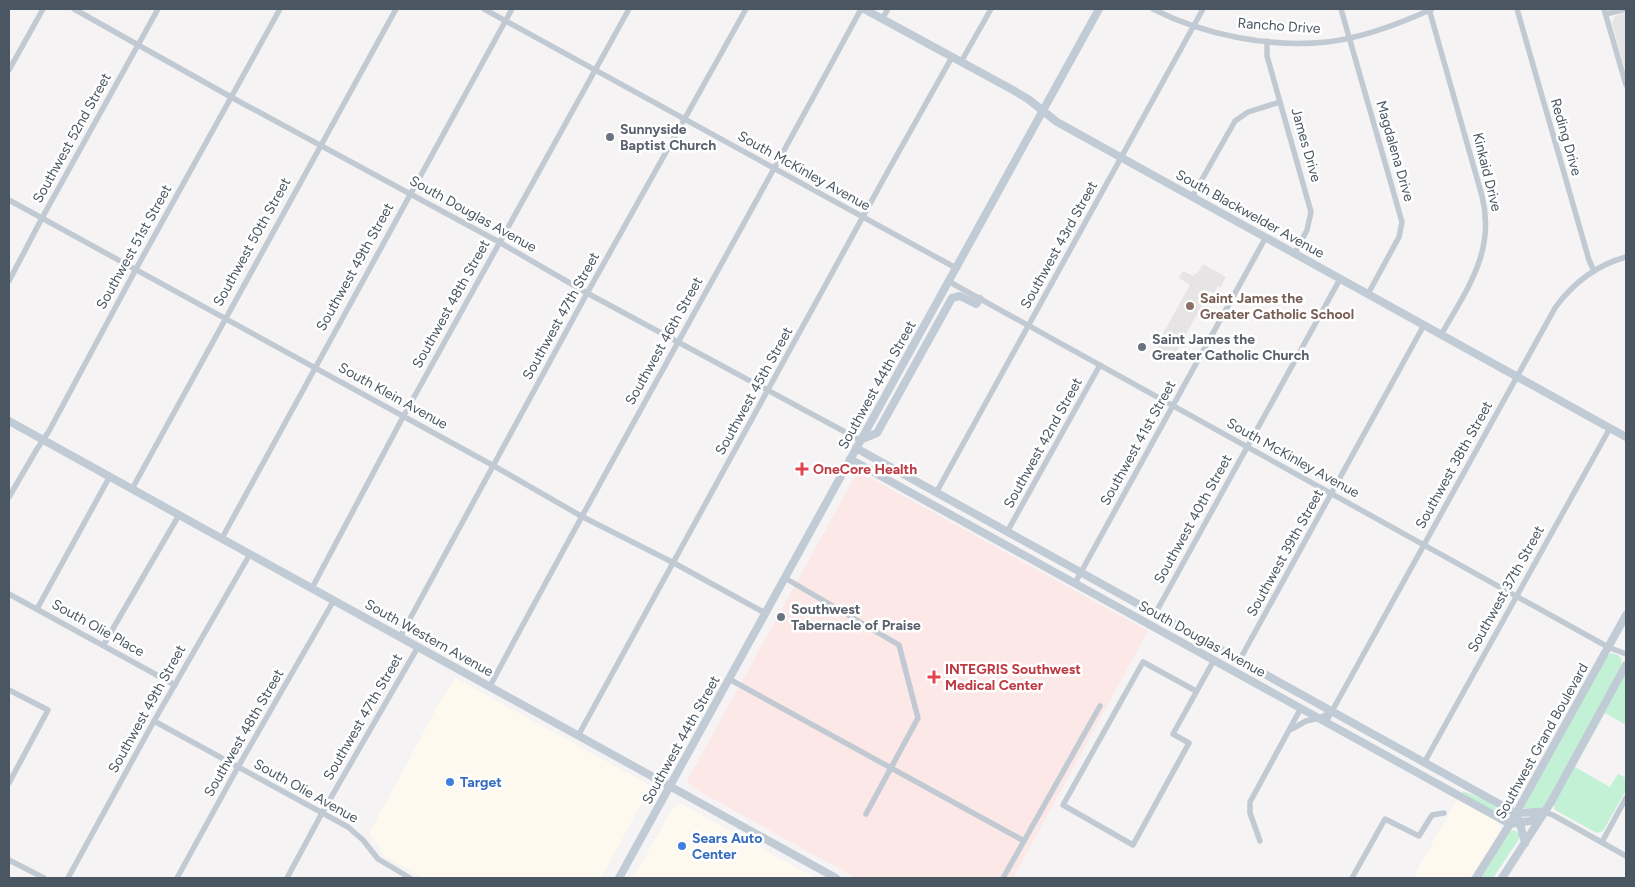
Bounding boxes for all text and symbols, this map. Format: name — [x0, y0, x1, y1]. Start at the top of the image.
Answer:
street label: Rancho Drive — [1237, 15, 1321, 37]
street label: Southwest 52nd Street — [29, 70, 115, 206]
street label: Reding Drive — [1547, 96, 1585, 178]
street label: Magdalena Drive — [1372, 99, 1418, 204]
street label: James Drive — [1287, 106, 1325, 184]
place label: Sunnyside Baptist Church — [620, 121, 716, 154]
street label: South McKinley Avenue — [735, 127, 874, 215]
marker: Sunnyside Baptist Church — [604, 131, 616, 143]
street label: Kinkaid Drive — [1469, 131, 1505, 214]
street label: South Blackwelder Avenue — [1173, 166, 1328, 262]
street label: South Douglas Avenue — [407, 172, 540, 256]
street label: Southwest 50th Street — [210, 175, 294, 309]
street label: Southwest 43rd Street — [1017, 178, 1101, 312]
street label: Southwest 51st Street — [93, 182, 175, 312]
street label: Southwest 49th Street — [313, 200, 397, 334]
street label: Southwest 48th Street — [409, 237, 493, 371]
street label: Southwest 47th Street — [519, 249, 603, 383]
street label: Southwest 46th Street — [622, 274, 706, 408]
place label: Saint James the Greater Catholic School — [1200, 290, 1354, 323]
marker: Saint James the Greater Catholic School — [1184, 300, 1196, 312]
street label: Southwest 44th Street — [835, 318, 919, 452]
street label: Southwest 45th Street — [712, 324, 796, 458]
place label: Saint James the Greater Catholic Church — [1152, 331, 1309, 364]
marker: Saint James the Greater Catholic Church — [1136, 341, 1148, 353]
street label: South Klein Avenue — [335, 359, 451, 433]
street label: Southwest 42nd Street — [1000, 375, 1086, 511]
street label: Southwest 41st Street — [1097, 378, 1179, 508]
street label: Southwest 38th Street — [1412, 398, 1496, 532]
street label: South McKinley Avenue — [1224, 414, 1363, 502]
street label: Southwest 40th Street — [1150, 452, 1236, 586]
place label: OneCore Health — [813, 461, 917, 478]
marker: OneCore Health — [795, 462, 809, 476]
street label: Southwest 39th Street — [1243, 487, 1327, 619]
street label: Southwest 37th Street — [1464, 523, 1548, 655]
street label: South Olie Place — [49, 596, 147, 661]
street label: South Western Avenue — [362, 596, 497, 681]
street label: South Douglas Avenue — [1136, 597, 1269, 681]
place label: Southwest Tabernacle of Praise — [791, 601, 921, 634]
marker: Southwest Tabernacle of Praise — [775, 611, 787, 623]
street label: Southwest 49th Street — [105, 642, 189, 776]
street label: Southwest 47th Street — [320, 651, 406, 783]
street label: Southwest Grand Boulevard — [1492, 660, 1592, 822]
place label: INTEGRIS Southwest Medical Center — [945, 661, 1081, 694]
street label: Southwest 48th Street — [201, 666, 287, 800]
marker: INTEGRIS Southwest Medical Center — [927, 670, 941, 684]
street label: Southwest 44th Street — [639, 673, 723, 807]
street label: South Olie Avenue — [251, 755, 361, 827]
place label: Target — [460, 774, 502, 791]
marker: Target — [444, 776, 456, 788]
place label: Sears Auto Center — [692, 830, 762, 863]
marker: Sears Auto Center — [676, 840, 688, 852]

